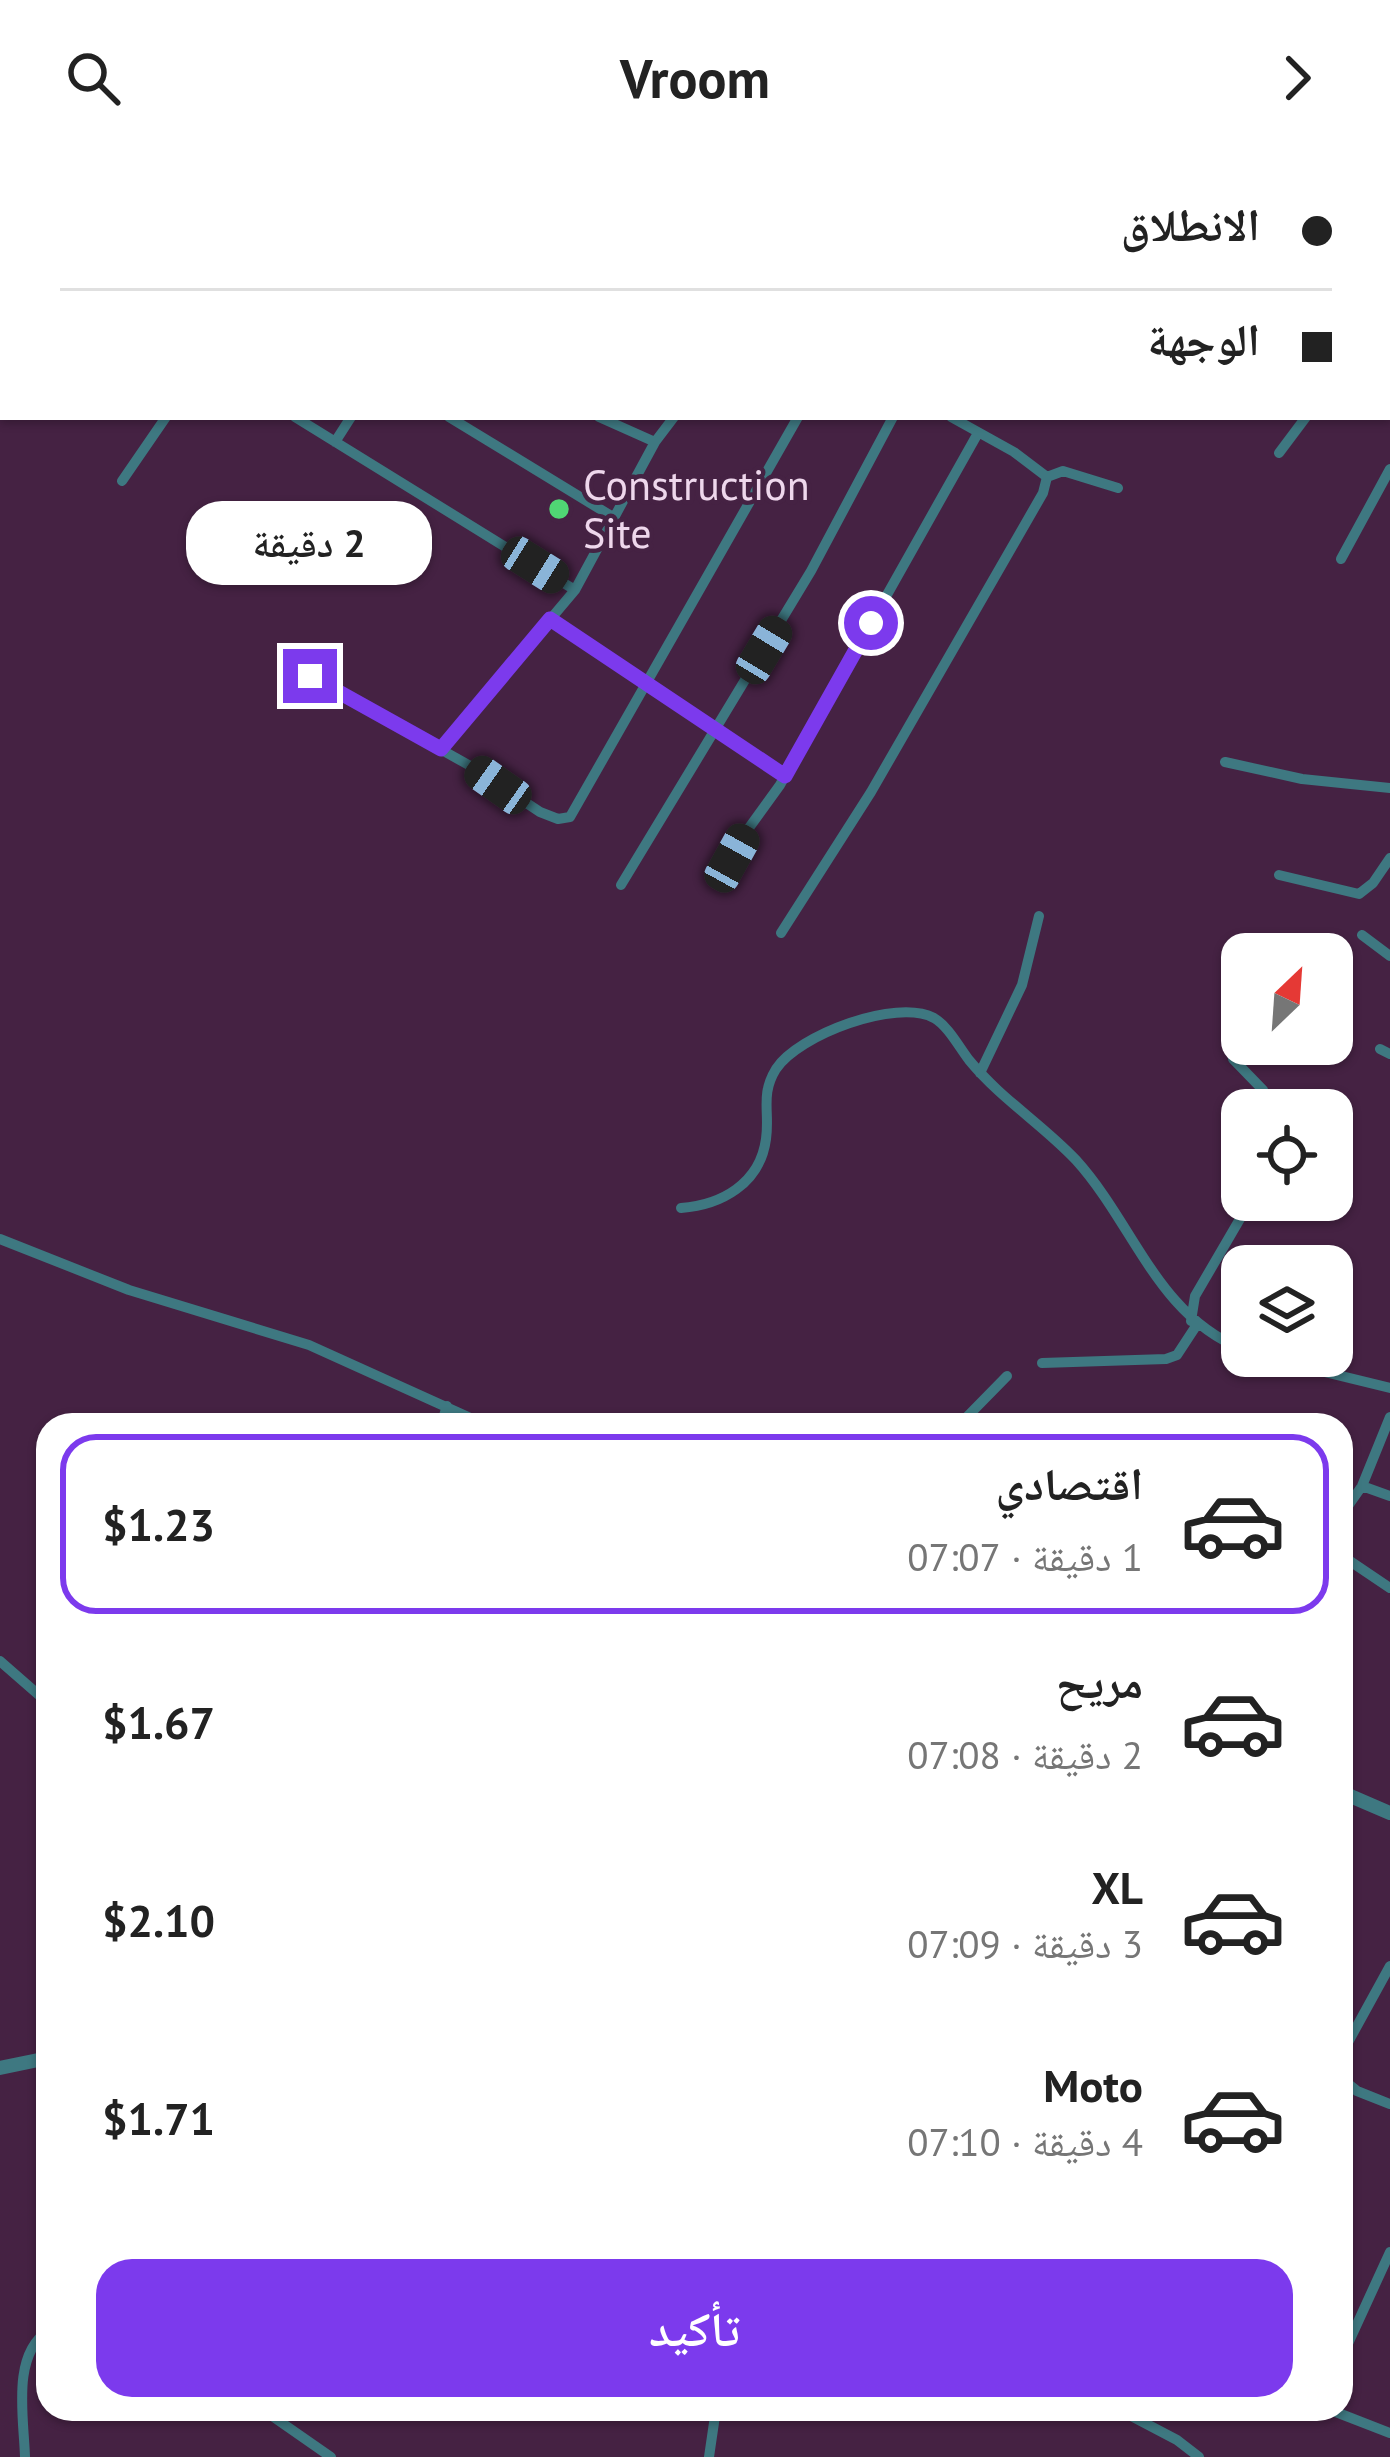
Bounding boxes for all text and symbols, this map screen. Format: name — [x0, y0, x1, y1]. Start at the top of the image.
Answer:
text: Vroom — [620, 43, 770, 113]
icon: search — [60, 45, 126, 111]
icon: forward — [1264, 45, 1330, 111]
text: الانطلاق — [1121, 195, 1260, 253]
text: الوجهة — [1147, 310, 1260, 368]
place label: Construction Site — [583, 457, 810, 560]
marker: Construction Site — [546, 496, 572, 522]
callout: 2 دقيقة — [187, 502, 433, 586]
text: 2 دقيقة — [252, 517, 366, 568]
car — [495, 531, 575, 599]
route start — [844, 596, 898, 650]
car — [730, 610, 798, 690]
route end — [283, 649, 337, 703]
car — [458, 750, 538, 820]
car — [699, 818, 765, 898]
north arrow — [1221, 933, 1353, 1065]
map controls — [1221, 933, 1353, 1377]
button: locate — [1221, 1089, 1353, 1221]
button: layers — [1221, 1245, 1353, 1377]
text: اقتصادي — [996, 1454, 1143, 1512]
icon: car — [1179, 1470, 1287, 1578]
text: $1.23 — [102, 1495, 215, 1553]
text: 1 دقيقة · 07:07 — [907, 1531, 1143, 1582]
text: مريح — [1056, 1652, 1143, 1710]
icon: car — [1179, 1668, 1287, 1776]
text: $1.67 — [102, 1693, 215, 1751]
text: 2 دقيقة · 07:08 — [907, 1729, 1143, 1780]
text: XL — [1091, 1858, 1143, 1916]
icon: car — [1179, 1866, 1287, 1974]
text: $2.10 — [102, 1891, 215, 1949]
text: 3 دقيقة · 07:09 — [907, 1918, 1143, 1969]
text: Moto — [1043, 2056, 1143, 2114]
icon: car — [1179, 2064, 1287, 2172]
text: $1.71 — [102, 2089, 215, 2147]
text: 4 دقيقة · 07:10 — [907, 2116, 1143, 2167]
button: تأكيد — [96, 2259, 1293, 2397]

